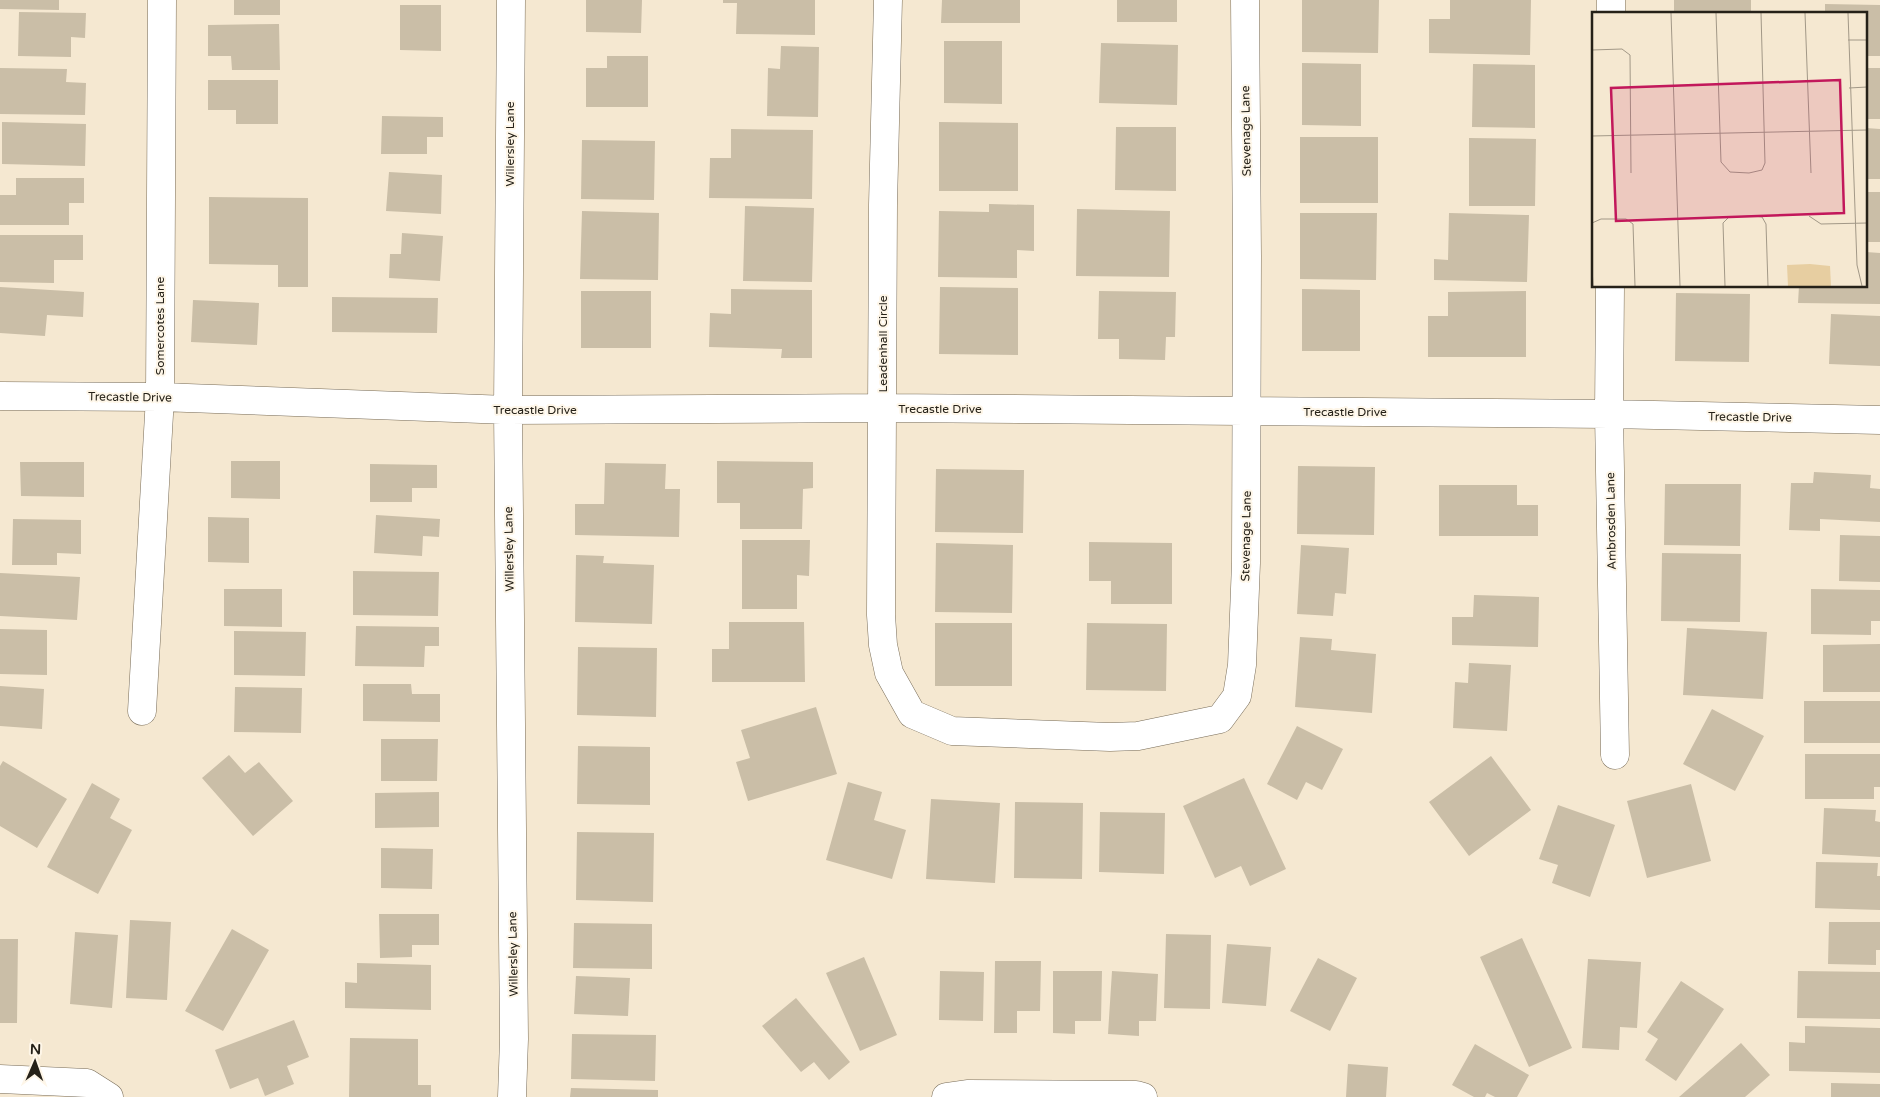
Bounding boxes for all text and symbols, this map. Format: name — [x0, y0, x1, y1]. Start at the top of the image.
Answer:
inset map — [1592, 12, 1868, 288]
street label: Stevenage Lane — [1238, 85, 1254, 176]
street label: Willersley Lane — [503, 101, 517, 187]
street label: Somercotes Lane — [153, 277, 167, 375]
street label: Leadenhall Circle — [876, 295, 890, 393]
street label: Trecastle Drive — [88, 389, 172, 405]
street label: Trecastle Drive — [898, 402, 982, 416]
street label: Trecastle Drive — [493, 403, 577, 417]
street label: Trecastle Drive — [1303, 405, 1387, 419]
street label: Trecastle Drive — [1708, 409, 1792, 425]
street label: Ambrosden Lane — [1603, 472, 1619, 570]
street label: Stevenage Lane — [1238, 490, 1254, 581]
street label: Willersley Lane — [501, 506, 517, 592]
street label: Willersley Lane — [505, 911, 521, 997]
north arrow — [10, 1037, 60, 1087]
text: N — [30, 1041, 41, 1058]

